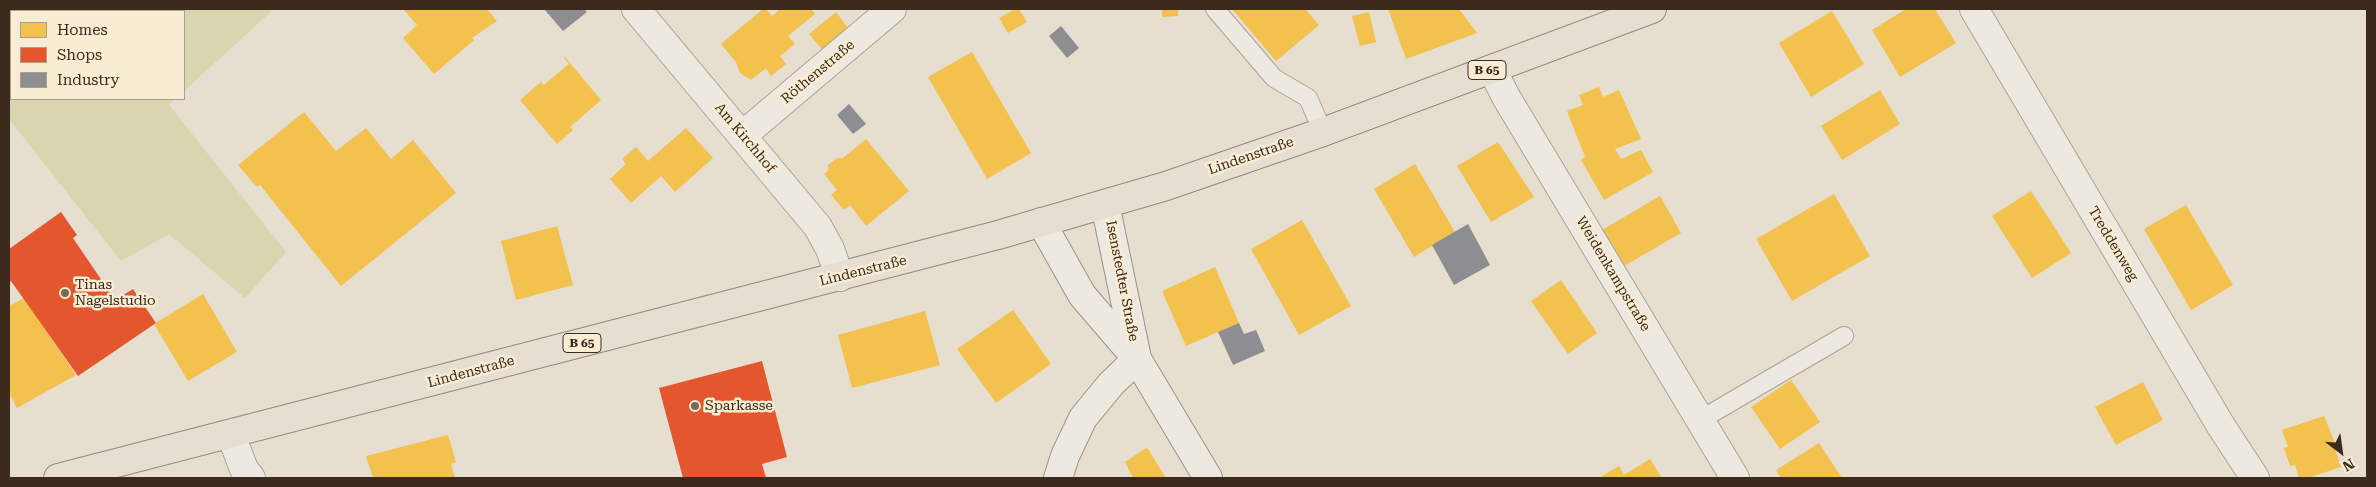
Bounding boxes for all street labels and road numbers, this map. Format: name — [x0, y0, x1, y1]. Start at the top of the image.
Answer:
street label: Röthenstraße — [778, 36, 858, 108]
road number: B 65 — [1468, 60, 1506, 80]
street label: Am Kirchhof — [711, 100, 779, 176]
street label: Lindenstraße — [1206, 134, 1296, 178]
street label: Treddenweg — [2084, 204, 2142, 284]
street label: Weidenkampstraße — [1572, 214, 1654, 334]
street label: Isenstedter Straße — [1102, 219, 1142, 343]
street label: Lindenstraße — [818, 252, 908, 290]
road number: B 65 — [563, 333, 601, 352]
street label: Lindenstraße — [426, 352, 516, 392]

